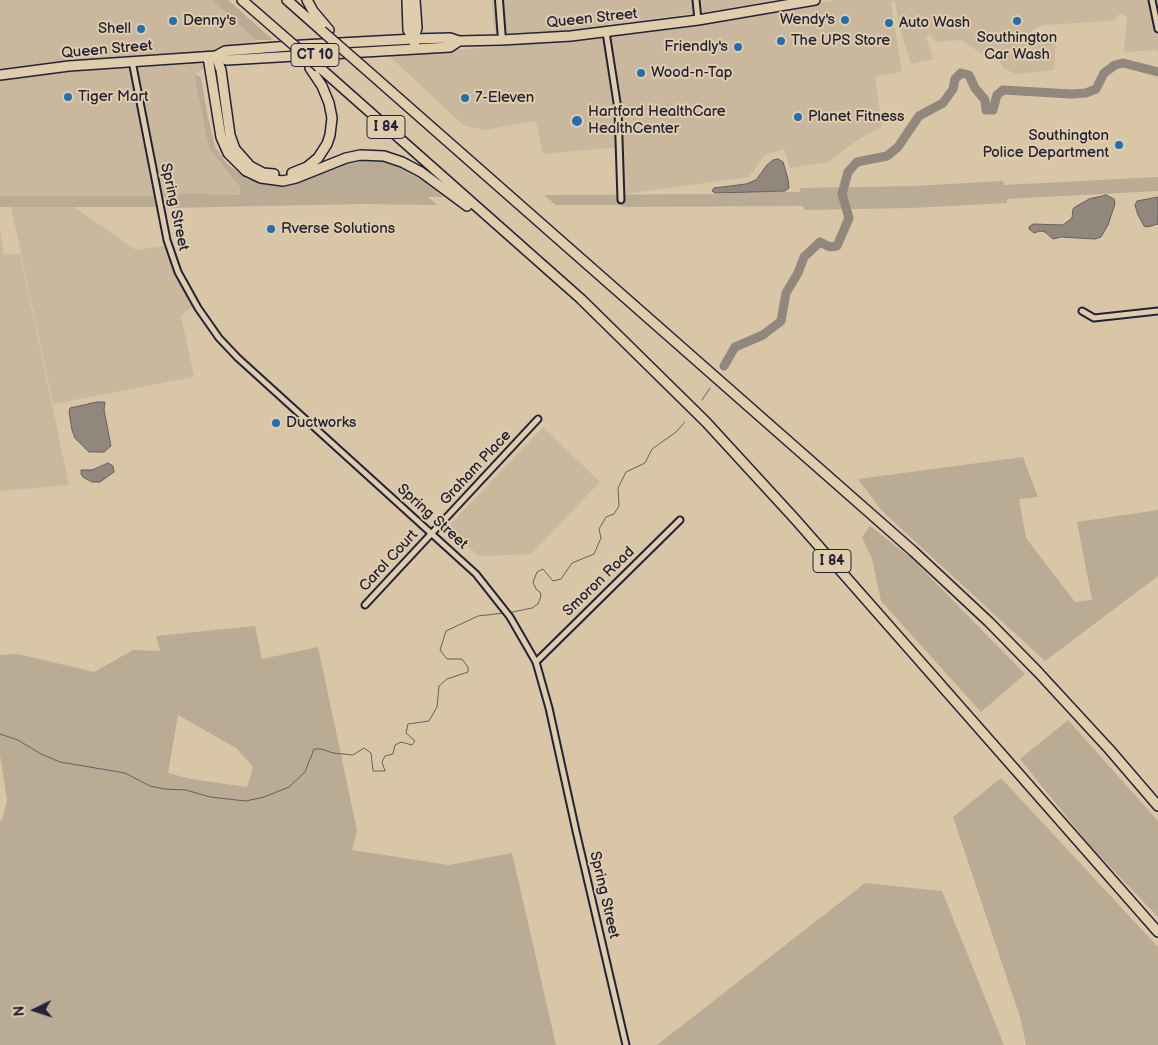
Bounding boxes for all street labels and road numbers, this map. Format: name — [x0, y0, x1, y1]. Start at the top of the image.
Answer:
street label: Queen Street — [546, 5, 638, 33]
street label: Queen Street — [61, 37, 153, 63]
road number: CT 10 — [291, 44, 339, 66]
road number: I 84 — [367, 115, 405, 138]
street label: Spring Street — [156, 162, 192, 252]
street label: Graham Place — [437, 427, 515, 509]
street label: Spring Street — [393, 481, 471, 553]
street label: Carol Court — [356, 526, 422, 596]
street label: Smoron Road — [560, 543, 638, 621]
road number: I 84 — [813, 550, 851, 572]
street label: Spring Street — [585, 850, 623, 940]

